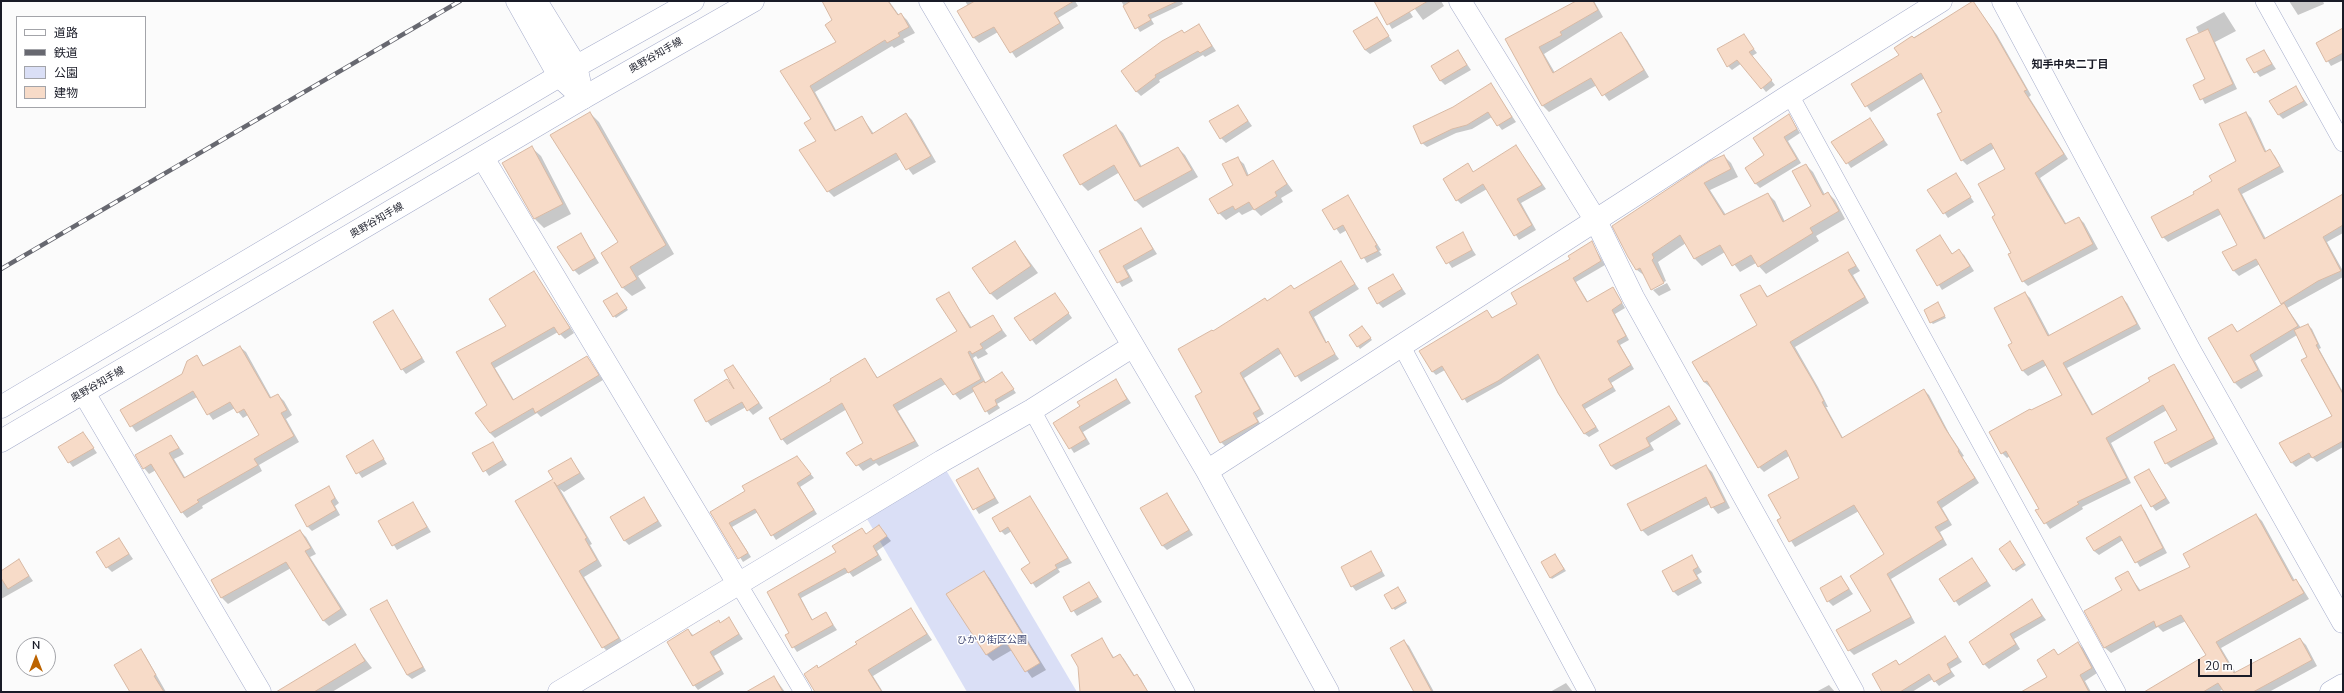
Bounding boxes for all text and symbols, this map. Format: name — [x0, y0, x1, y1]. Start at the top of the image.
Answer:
legend — [16, 16, 146, 108]
text: 道路 — [54, 25, 78, 41]
street label: 奥野谷知手線 — [627, 36, 685, 76]
text: 鉄道 — [54, 45, 78, 61]
district label: 知手中央二丁目 — [2032, 58, 2108, 72]
text: 公園 — [54, 65, 78, 81]
text: 建物 — [54, 85, 78, 101]
street label: 奥野谷知手線 — [348, 201, 406, 241]
street label: 奥野谷知手線 — [69, 365, 127, 405]
park label: ひかり街区公園 — [957, 635, 1027, 647]
north arrow — [16, 637, 56, 677]
text: N — [32, 638, 40, 653]
scale bar — [2200, 651, 2254, 677]
text: 20 m — [2205, 658, 2233, 674]

